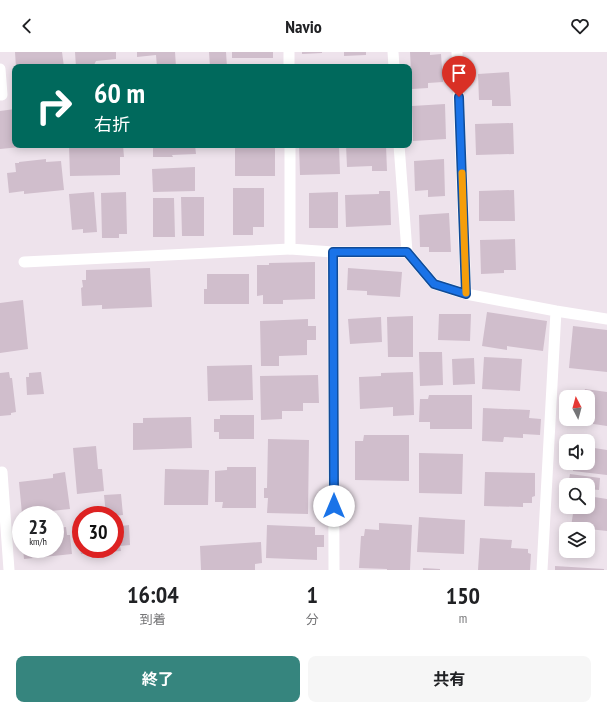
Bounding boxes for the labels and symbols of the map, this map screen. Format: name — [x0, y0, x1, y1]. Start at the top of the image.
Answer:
pin — [442, 56, 476, 97]
north arrow — [559, 390, 595, 426]
position arrow — [313, 485, 355, 527]
speed limit sign: 30 — [72, 506, 124, 558]

